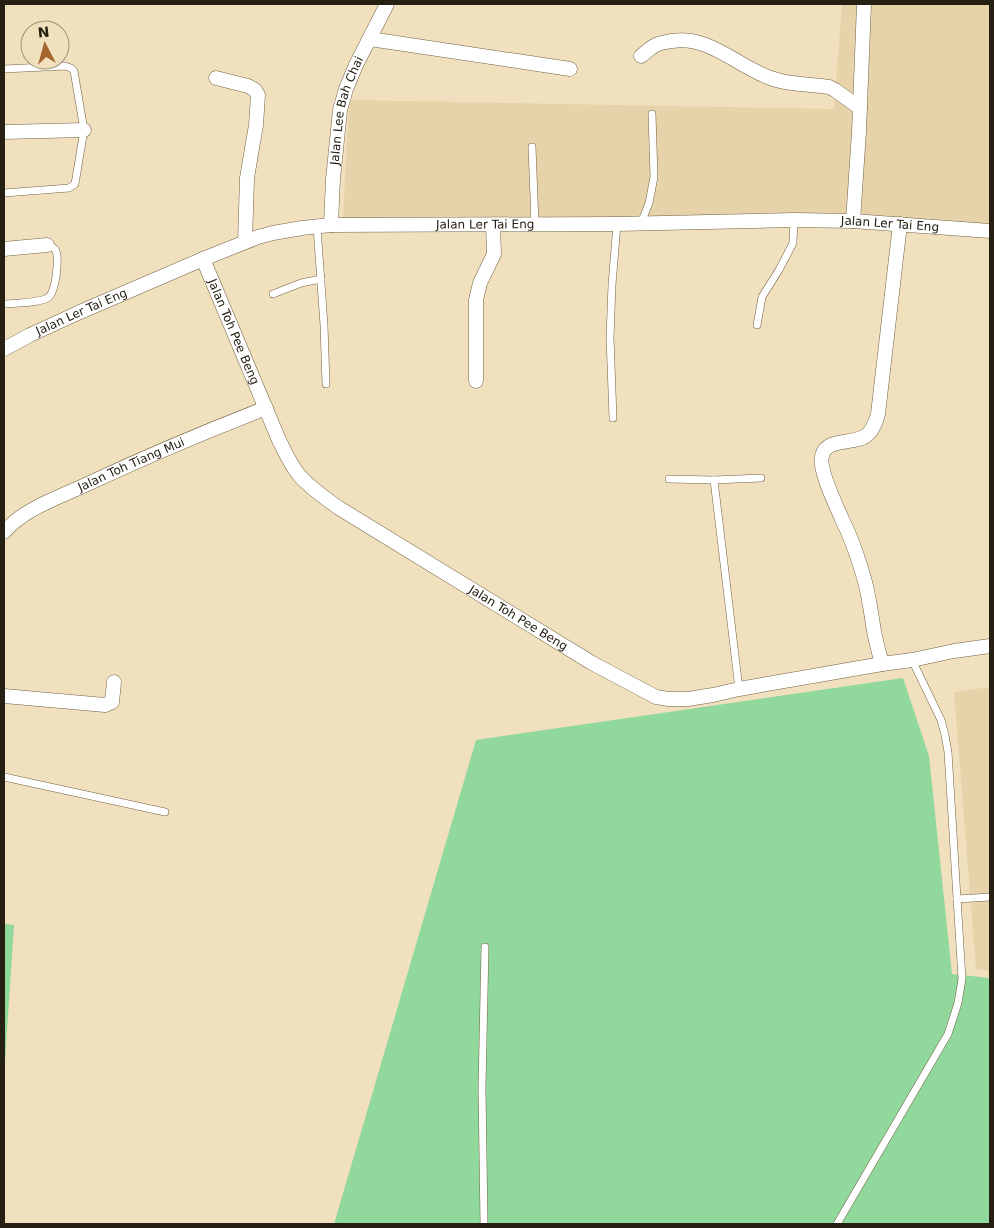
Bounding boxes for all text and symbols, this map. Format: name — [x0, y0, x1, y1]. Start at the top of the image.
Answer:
north arrow — [20, 20, 70, 70]
text: N — [37, 24, 50, 41]
street label: Jalan Lee Bah Chai — [327, 54, 366, 167]
street label: Jalan Ler Tai Eng — [840, 214, 940, 234]
street label: Jalan Ler Tai Eng — [435, 217, 534, 232]
street label: Jalan Toh Pee Beng — [205, 276, 262, 387]
street label: Jalan Ler Tai Eng — [33, 286, 129, 339]
street label: Jalan Toh Tiang Mui — [75, 435, 187, 495]
street label: Jalan Toh Pee Beng — [465, 582, 570, 653]

